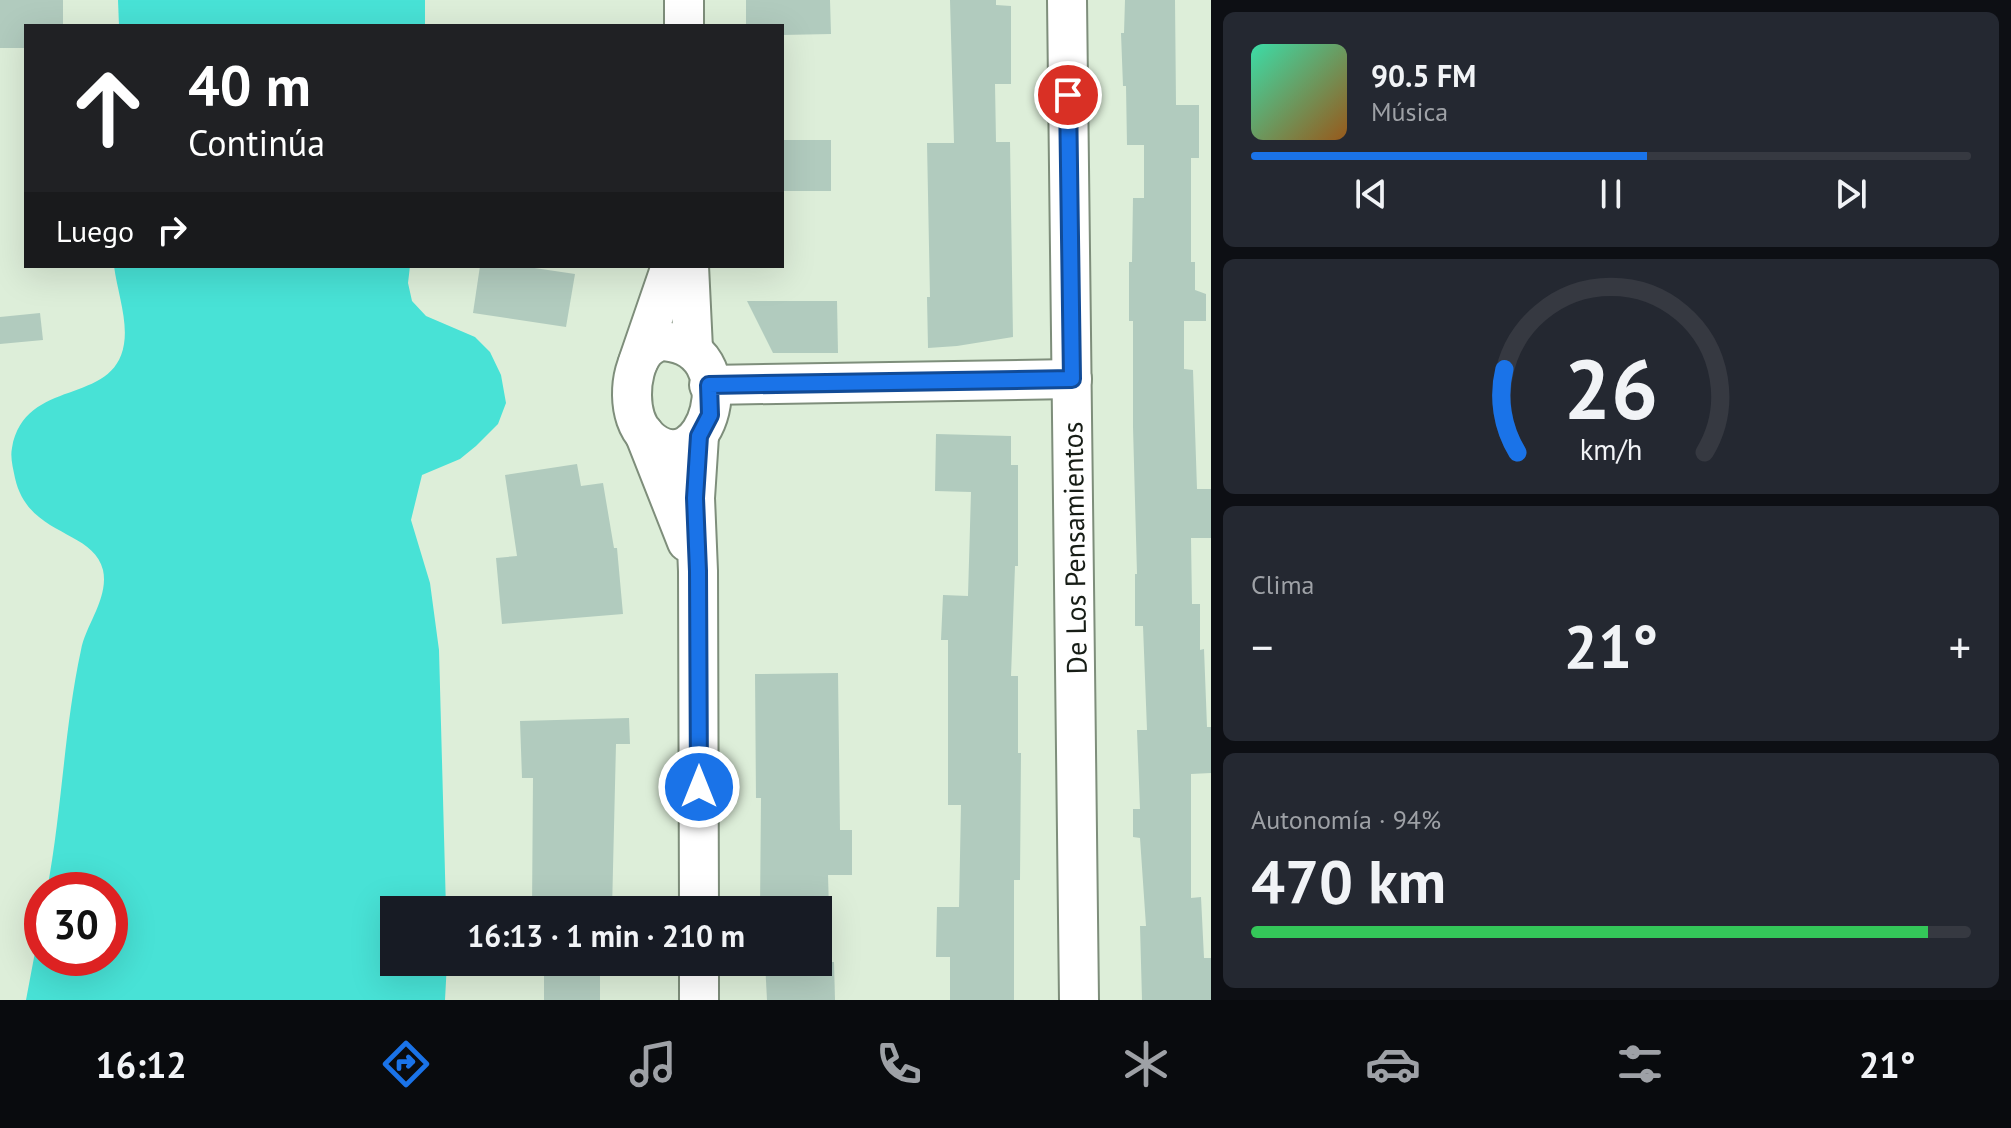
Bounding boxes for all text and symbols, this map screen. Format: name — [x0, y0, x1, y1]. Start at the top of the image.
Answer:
text: 40 m — [188, 49, 311, 121]
icon: ahead — [56, 56, 160, 160]
text: 90.5 FM — [1371, 56, 1476, 95]
pin — [1034, 61, 1102, 129]
icon: arrive — [1046, 73, 1090, 117]
text: Música — [1371, 95, 1448, 128]
text: Continúa — [188, 119, 325, 166]
icon: previous — [1349, 172, 1393, 216]
icon: pause — [1589, 172, 1633, 216]
icon: next — [1829, 172, 1873, 216]
icon: right — [150, 208, 194, 252]
text: Luego — [56, 211, 134, 250]
text: 26 — [1564, 333, 1658, 441]
street label: De Los Pensamientos — [1053, 421, 1095, 675]
text: km/h — [1580, 431, 1642, 468]
text: Clima — [1251, 568, 1314, 601]
text: 21° — [1564, 607, 1658, 685]
text: − — [1251, 618, 1273, 675]
text: + — [1949, 618, 1971, 675]
position arrow — [657, 745, 741, 829]
text: Autonomía · 94% — [1251, 803, 1441, 836]
text: 470 km — [1251, 842, 1446, 920]
speed limit sign: 30 — [24, 872, 128, 976]
text: 16:13 · 1 min · 210 m — [467, 916, 745, 955]
icon: directions — [378, 1036, 434, 1092]
icon: music — [625, 1036, 681, 1092]
icon: phone — [871, 1036, 927, 1092]
icon: climate — [1118, 1036, 1174, 1092]
icon: car — [1365, 1036, 1421, 1092]
icon: filters — [1612, 1036, 1668, 1092]
text: 16:12 — [95, 1041, 187, 1088]
text: 21° — [1859, 1041, 1915, 1088]

